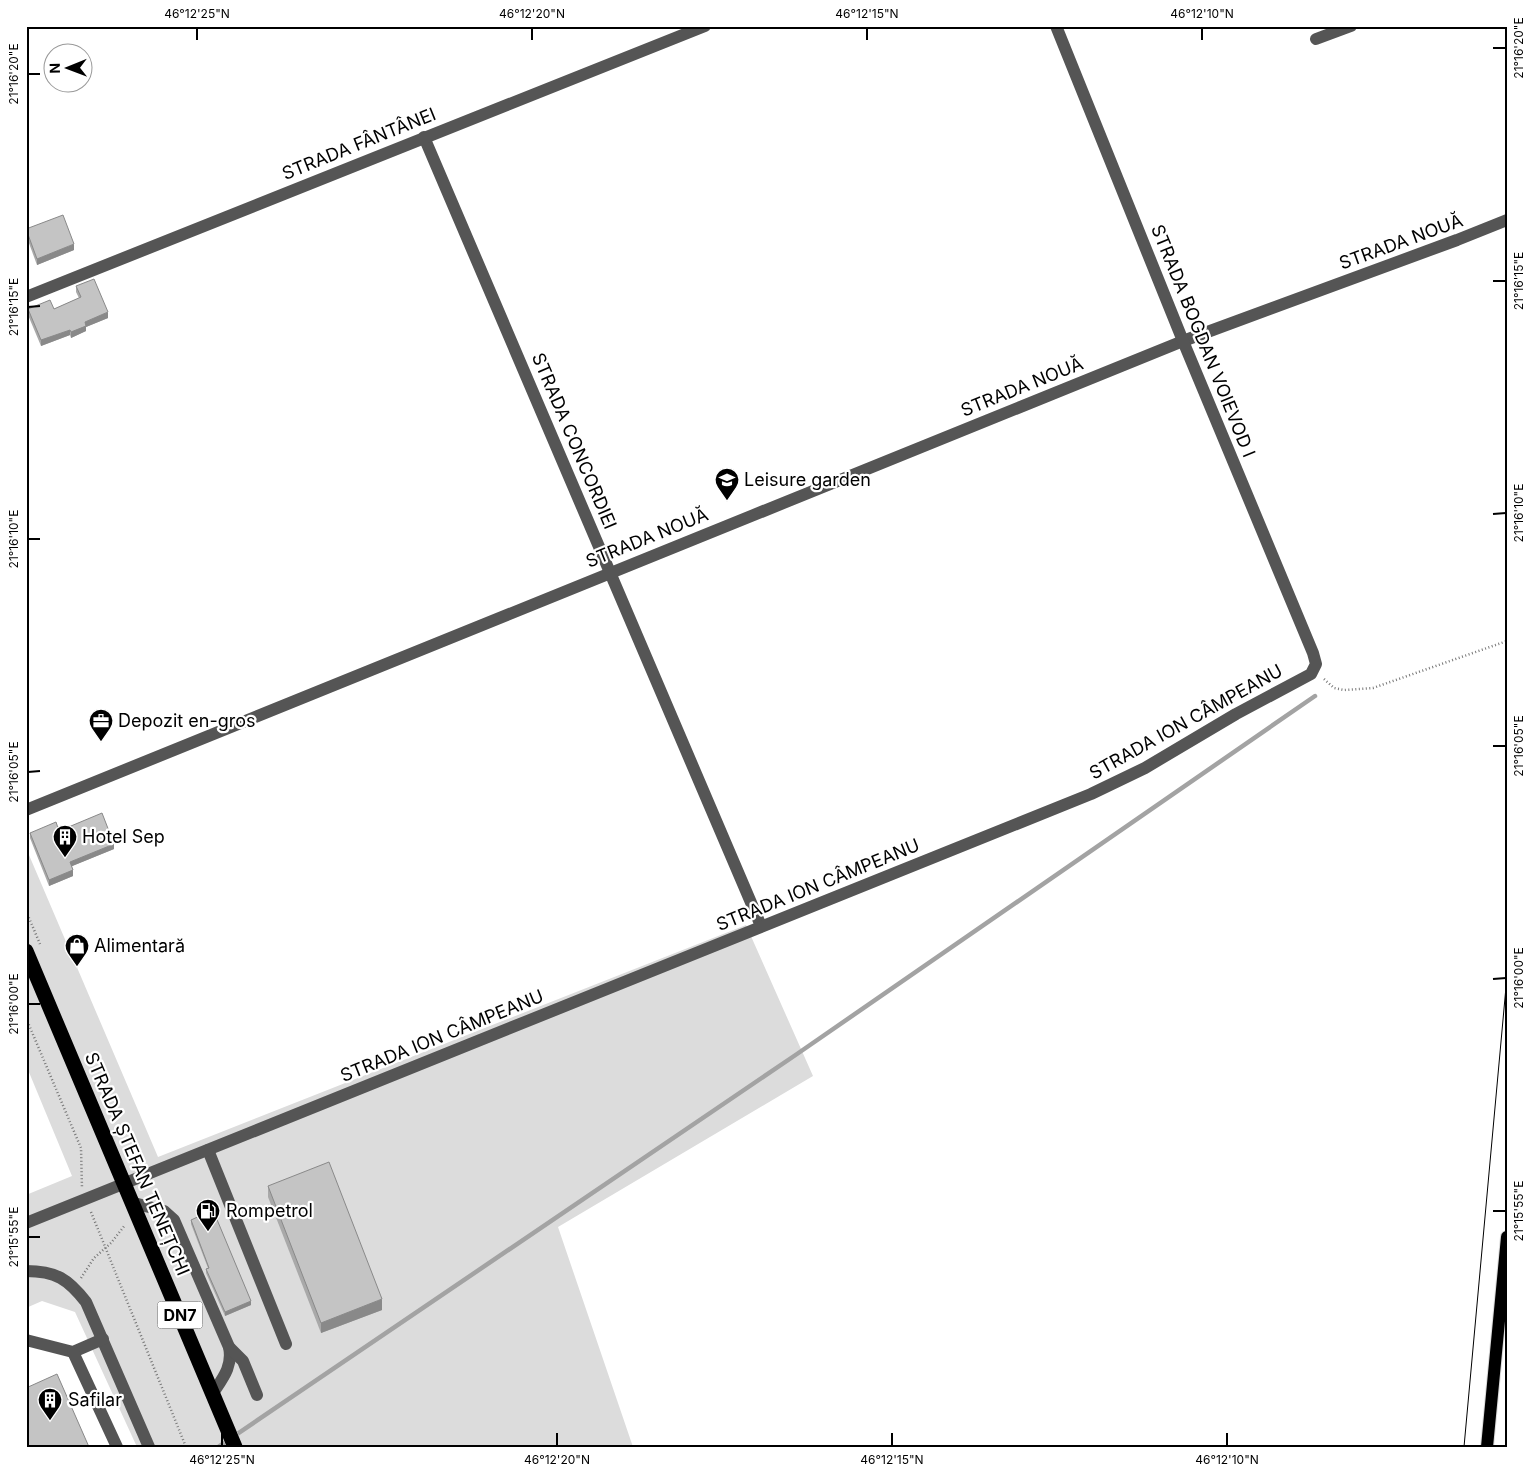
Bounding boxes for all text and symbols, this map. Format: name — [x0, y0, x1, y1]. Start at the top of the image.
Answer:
text: 46°12'25"N — [164, 6, 230, 21]
text: 46°12'20"N — [499, 6, 565, 21]
text: 46°12'15"N — [835, 6, 899, 21]
text: 46°12'10"N — [1170, 6, 1234, 21]
text: 21°16'20"E — [1511, 17, 1526, 79]
north arrow — [42, 42, 92, 92]
text: 21°16'20"E — [6, 43, 21, 105]
text: N — [46, 63, 63, 74]
street label: STRADA FÂNTÂNEI — [279, 102, 439, 184]
street label: STRADA NOUĂ — [1336, 209, 1465, 274]
street label: STRADA BOGDAN VOIEVOD I — [1147, 221, 1260, 460]
text: 21°16'15"E — [1511, 252, 1526, 310]
text: 21°16'15"E — [6, 278, 21, 336]
street label: STRADA CONCORDIEI — [528, 349, 621, 532]
street label: STRADA NOUĂ — [957, 352, 1086, 421]
school or university icon: Leisure garden — [714, 467, 740, 501]
place label: Leisure garden — [744, 469, 871, 490]
text: 21°16'10"E — [1511, 484, 1526, 542]
street label: STRADA NOUĂ — [582, 503, 711, 572]
text: 21°16'10"E — [6, 510, 21, 568]
street label: STRADA ION CÂMPEANU — [1085, 659, 1286, 783]
office icon: Depozit en-gros — [88, 708, 114, 742]
place label: Depozit en-gros — [118, 710, 256, 731]
text: 21°16'05"E — [1511, 715, 1526, 777]
text: 21°16'05"E — [6, 741, 21, 803]
building icon: Hotel Sep — [52, 824, 78, 858]
place label: Hotel Sep — [82, 826, 165, 847]
street label: STRADA ION CÂMPEANU — [713, 833, 923, 935]
shop icon: Alimentară — [64, 933, 90, 967]
place label: Alimentară — [94, 935, 185, 956]
text: 21°16'00"E — [1511, 947, 1526, 1009]
text: 21°16'00"E — [6, 973, 21, 1035]
street label: STRADA ION CÂMPEANU — [337, 984, 547, 1086]
street label: STRADA ȘTEFAN TENEȚCHI — [80, 1049, 194, 1279]
text: 21°15'55"E — [1511, 1181, 1526, 1241]
fuel station icon: Rompetrol — [195, 1198, 221, 1232]
place label: Rompetrol — [226, 1200, 313, 1221]
text: 21°15'55"E — [6, 1207, 21, 1267]
road number: DN7 — [158, 1302, 202, 1328]
building icon: Safilar — [37, 1387, 63, 1421]
place label: Safilar — [68, 1389, 122, 1410]
text: 46°12'25"N — [189, 1452, 255, 1467]
text: 46°12'20"N — [524, 1452, 590, 1467]
text: 46°12'15"N — [860, 1452, 924, 1467]
text: 46°12'10"N — [1195, 1452, 1259, 1467]

